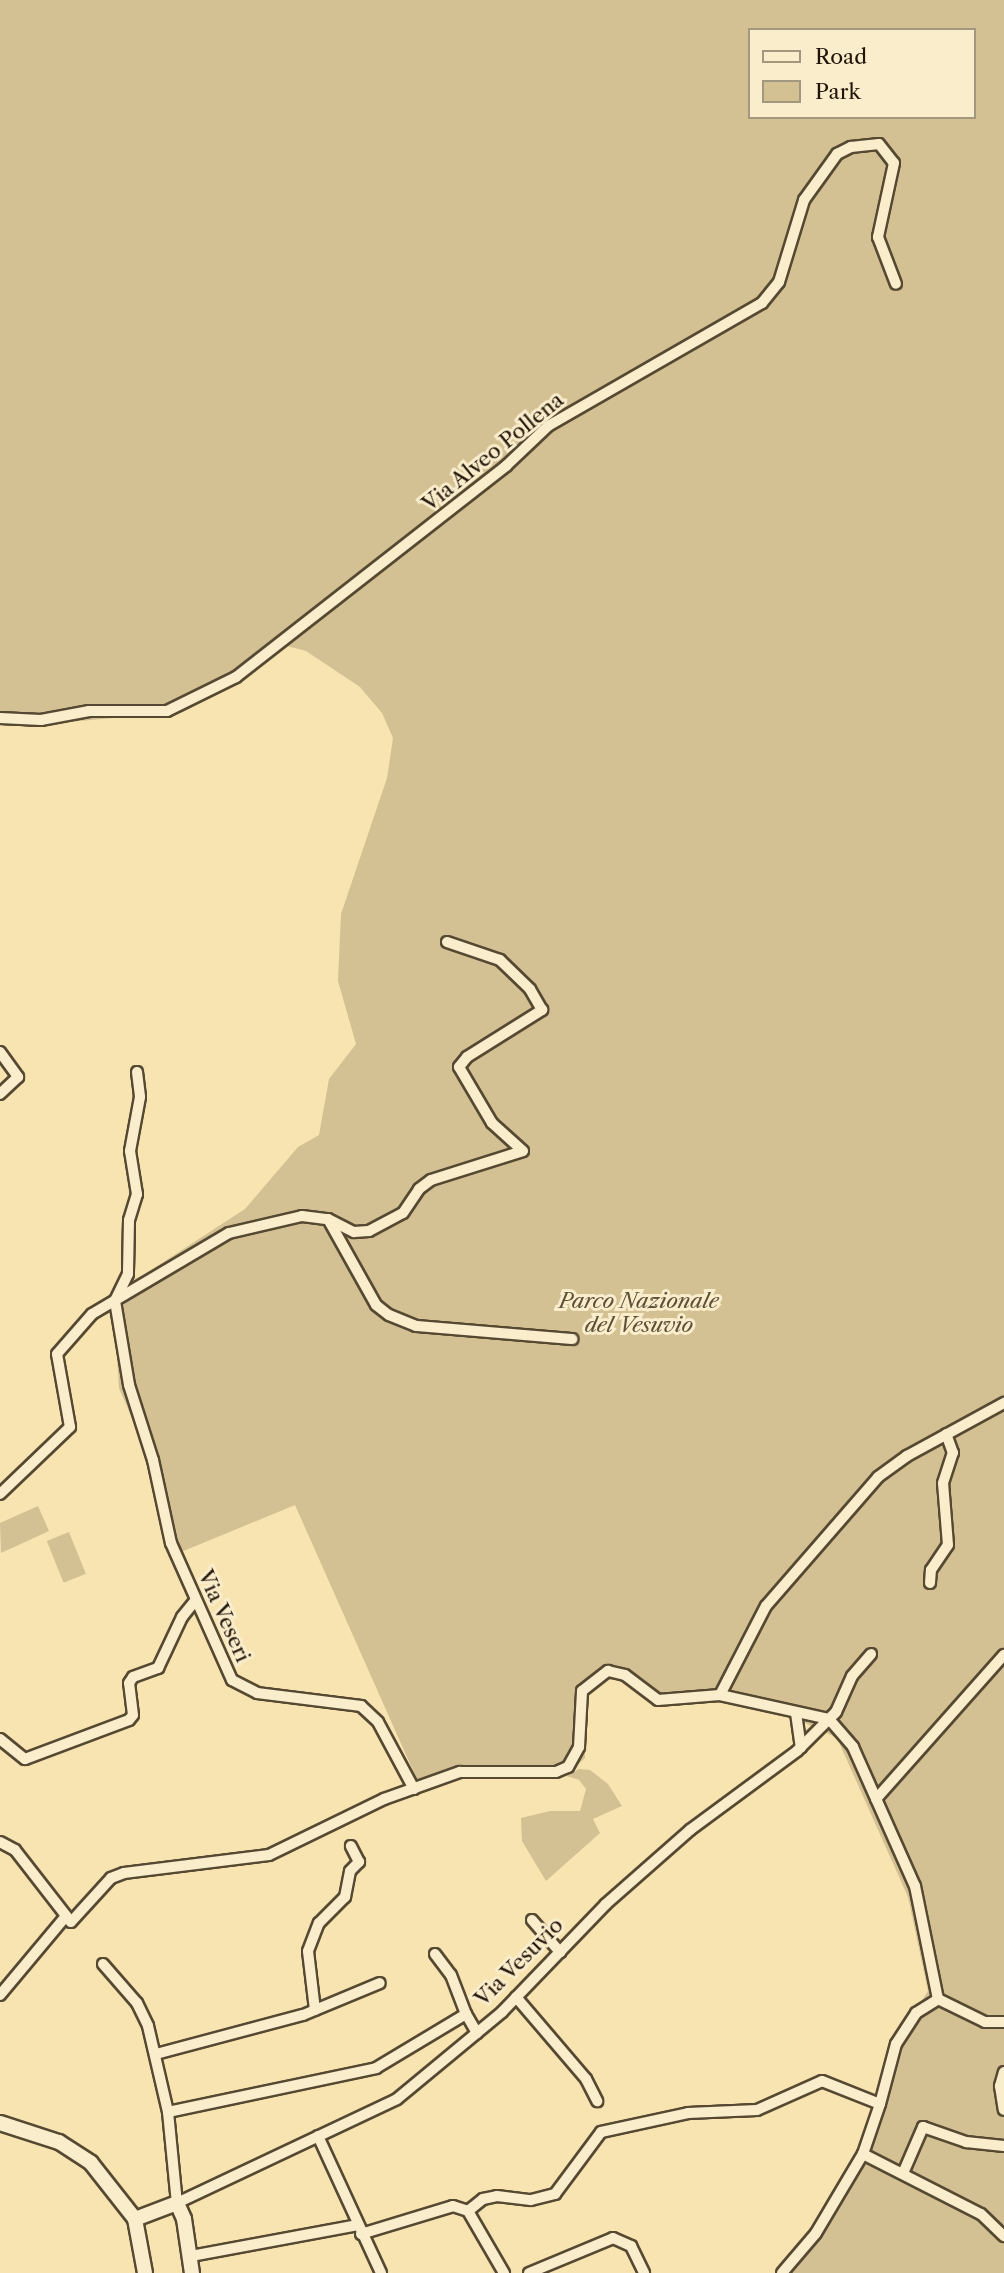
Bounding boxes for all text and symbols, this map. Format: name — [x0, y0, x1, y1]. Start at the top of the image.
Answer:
legend — [748, 28, 976, 119]
text: Road — [815, 44, 867, 69]
text: Park — [815, 79, 861, 104]
street label: Via Alveo Pollena — [417, 387, 569, 517]
park label: Parco Nazionale del Vesuvio — [559, 1288, 719, 1338]
street label: Via Veseri — [192, 1565, 256, 1667]
street label: Via Vesuvio — [469, 1912, 569, 2012]

